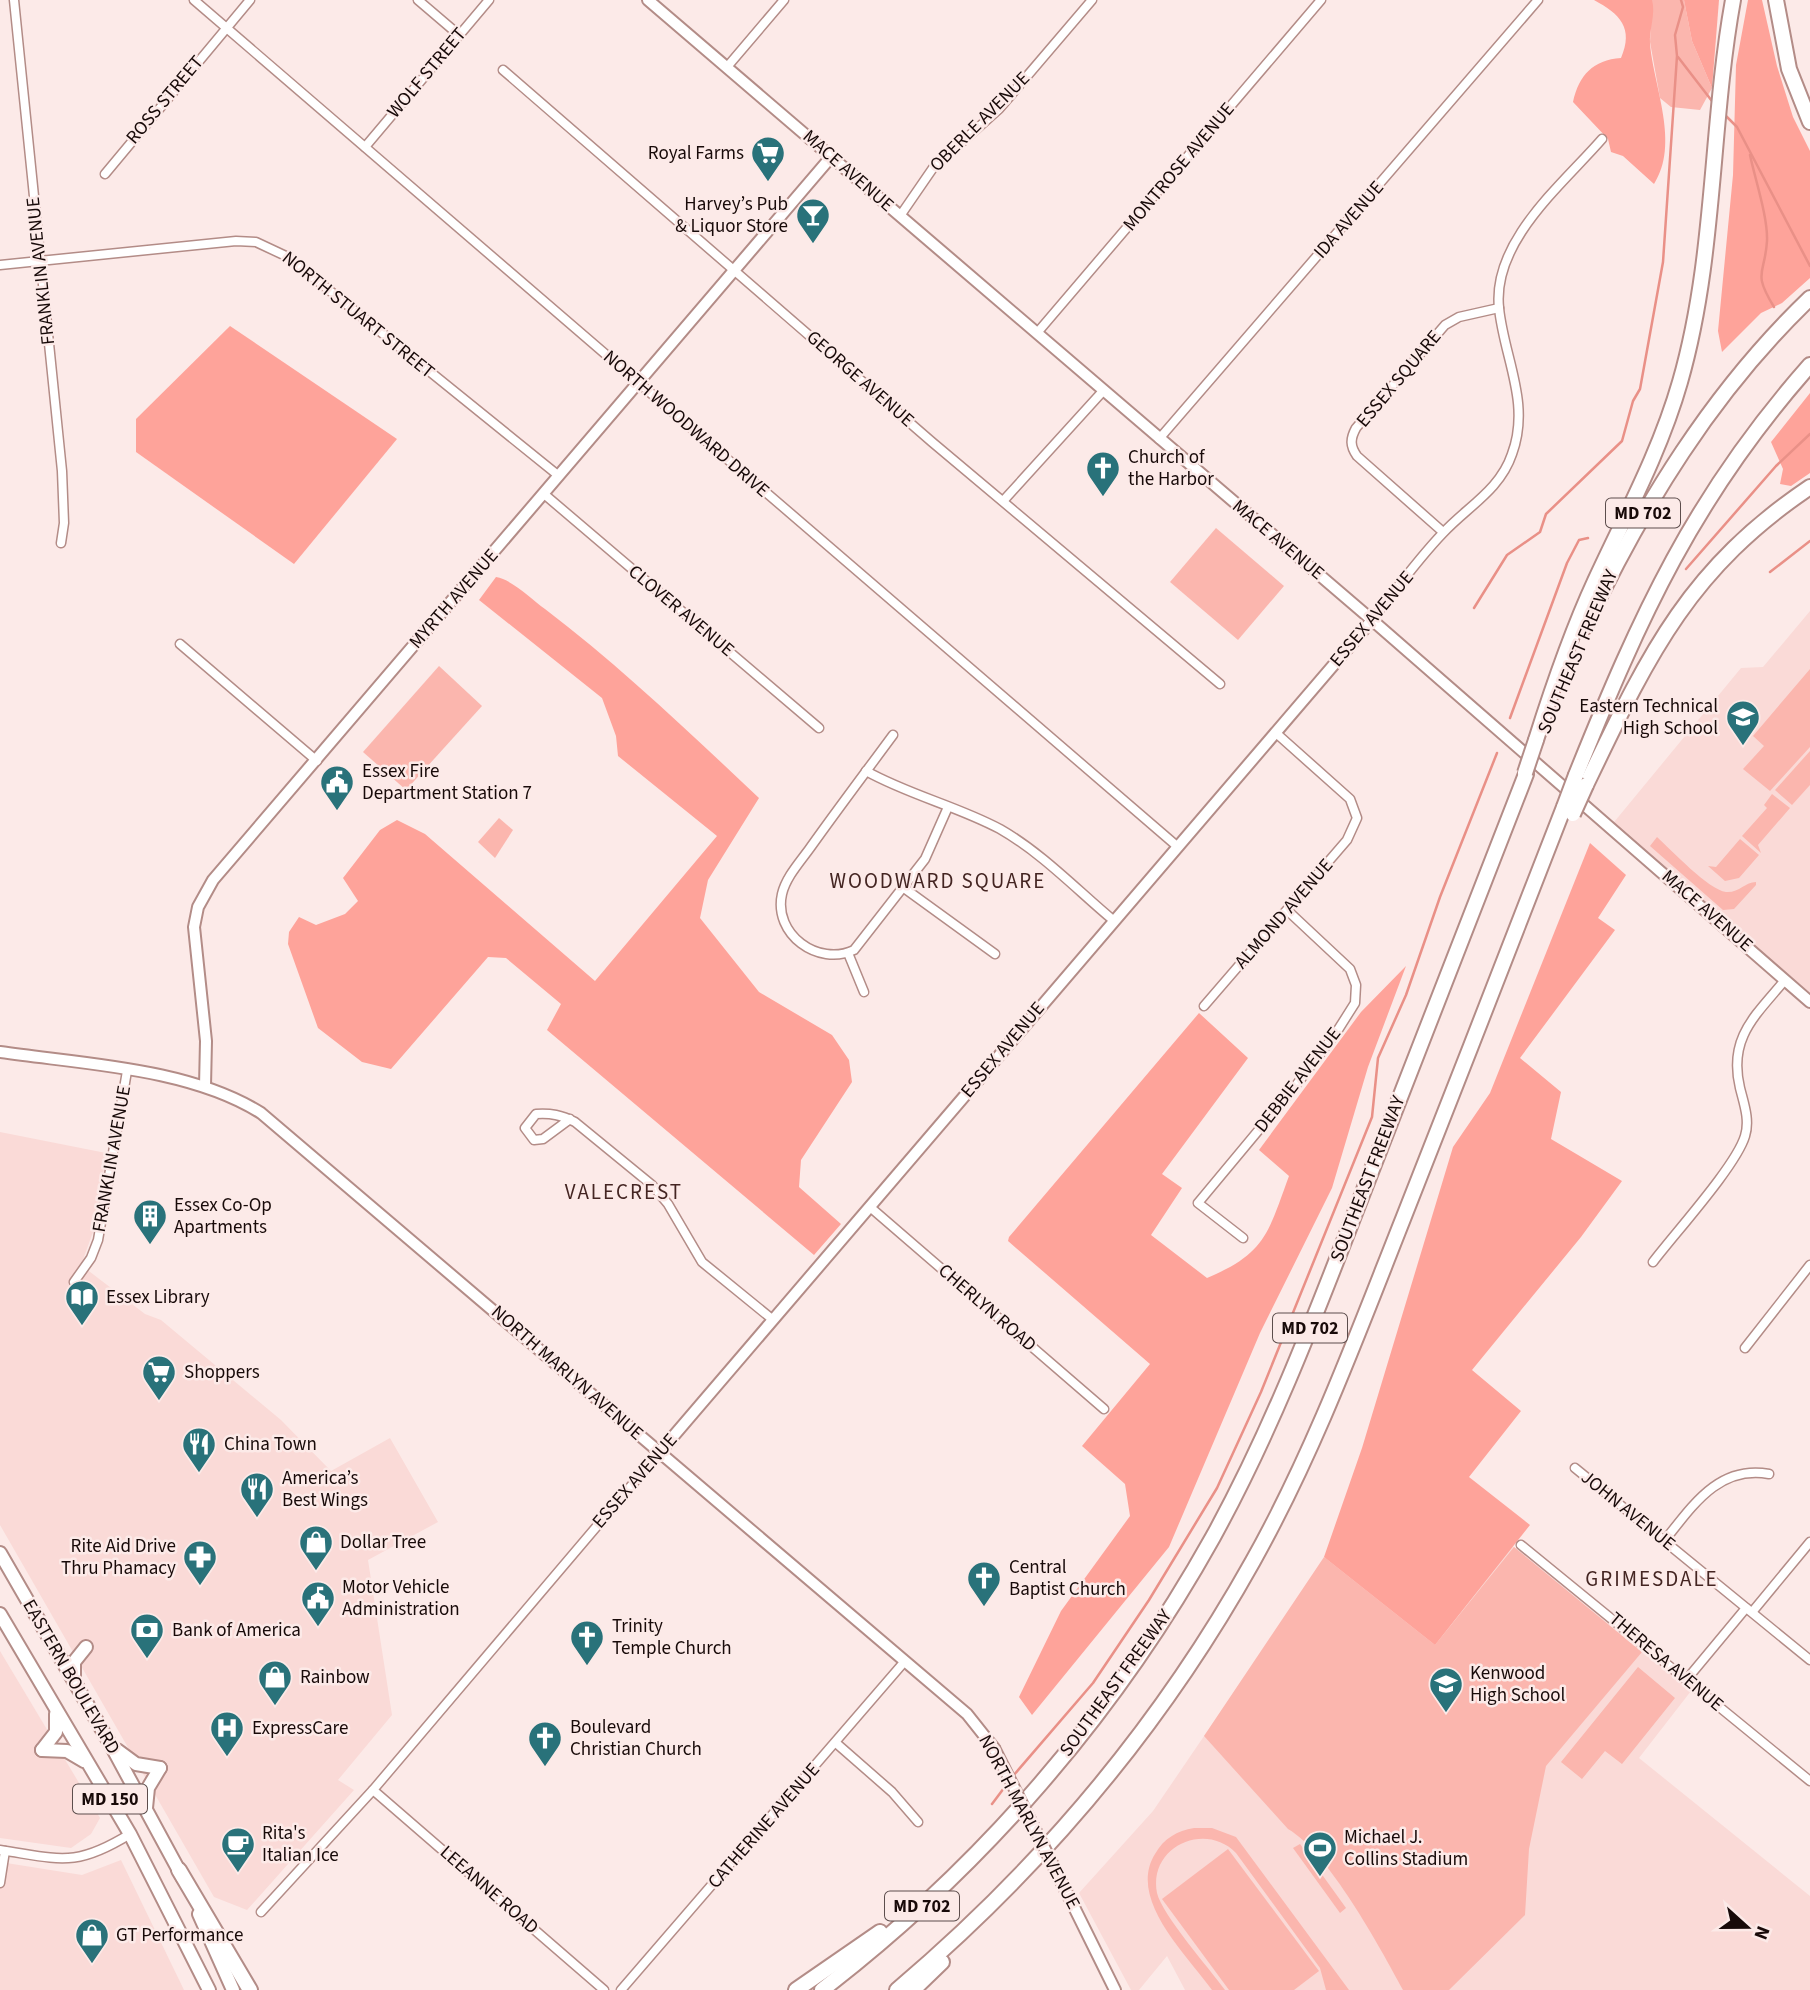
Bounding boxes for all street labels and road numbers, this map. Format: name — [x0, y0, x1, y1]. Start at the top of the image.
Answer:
street label: WOLF STREET — [381, 22, 473, 124]
street label: ROSS STREET — [120, 50, 210, 150]
street label: OBERLE AVENUE — [924, 66, 1036, 178]
street label: MONTROSE AVENUE — [1117, 97, 1241, 237]
street label: MACE AVENUE — [796, 124, 900, 218]
street label: IDA AVENUE — [1308, 175, 1390, 265]
street label: FRANKLIN AVENUE — [20, 196, 62, 346]
street label: NORTH STUART STREET — [276, 245, 440, 385]
street label: GEORGE AVENUE — [800, 324, 920, 434]
street label: ESSEX SQUARE — [1350, 325, 1448, 433]
street label: NORTH WOODWARD DRIVE — [597, 344, 775, 504]
street label: MACE AVENUE — [1226, 493, 1330, 587]
road number: MD 702 — [1606, 499, 1680, 528]
street label: MYRTH AVENUE — [403, 543, 505, 655]
street label: CLOVER AVENUE — [622, 559, 740, 663]
street label: ESSEX AVENUE — [1324, 565, 1420, 673]
street label: SOUTHEAST FREEWAY — [1531, 565, 1625, 738]
street label: ALMOND AVENUE — [1228, 853, 1340, 975]
street label: MACE AVENUE — [1655, 864, 1759, 958]
street label: ESSEX AVENUE — [955, 996, 1051, 1104]
street label: DEBBIE AVENUE — [1248, 1022, 1348, 1138]
street label: FRANKLIN AVENUE — [86, 1084, 138, 1234]
street label: SOUTHEAST FREEWAY — [1324, 1091, 1412, 1266]
street label: CHERLYN ROAD — [932, 1258, 1042, 1358]
street label: NORTH MARLYN AVENUE — [485, 1299, 649, 1447]
road number: MD 702 — [1273, 1314, 1347, 1343]
street label: ESSEX AVENUE — [586, 1428, 684, 1534]
street label: JOHN AVENUE — [1575, 1464, 1681, 1558]
street label: EASTERN BOULEVARD — [16, 1595, 126, 1759]
street label: SOUTHEAST FREEWAY — [1053, 1603, 1179, 1762]
street label: THERESA AVENUE — [1603, 1606, 1729, 1718]
street label: NORTH MARLYN AVENUE — [972, 1730, 1086, 1914]
street label: CATHERINE AVENUE — [702, 1757, 826, 1895]
road number: MD 150 — [73, 1784, 147, 1814]
street label: LEEANNE ROAD — [434, 1839, 544, 1941]
road number: MD 702 — [885, 1892, 959, 1920]

